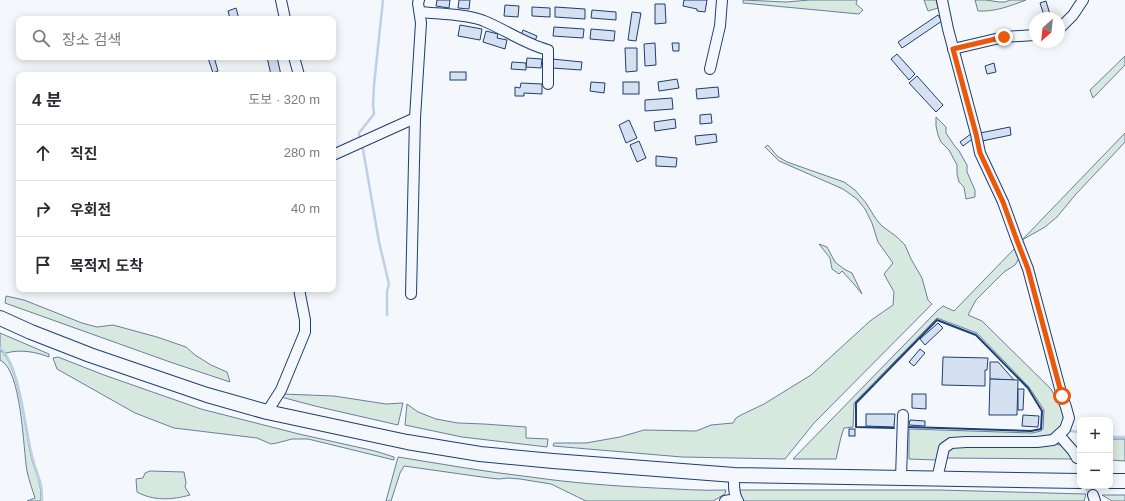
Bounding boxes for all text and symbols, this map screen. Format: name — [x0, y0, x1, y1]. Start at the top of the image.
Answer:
north arrow — [1029, 12, 1065, 48]
search box — [16, 16, 336, 60]
icon: search — [30, 27, 52, 49]
route end — [995, 28, 1013, 46]
text: 장소 검색 — [62, 31, 121, 48]
text: 4 분 — [32, 91, 62, 110]
text: 도보 · 320 m — [248, 92, 320, 107]
icon: ahead — [32, 142, 54, 164]
text: 직진 — [70, 145, 98, 162]
text: 280 m — [284, 145, 320, 160]
icon: right — [32, 198, 54, 220]
text: 우회전 — [70, 201, 111, 218]
text: 40 m — [291, 201, 320, 216]
icon: arrive — [32, 254, 54, 276]
text: 목적지 도착 — [70, 257, 143, 274]
route start — [1053, 387, 1071, 405]
map controls — [1077, 417, 1113, 489]
button: + — [1077, 417, 1113, 453]
button: − — [1077, 453, 1113, 489]

